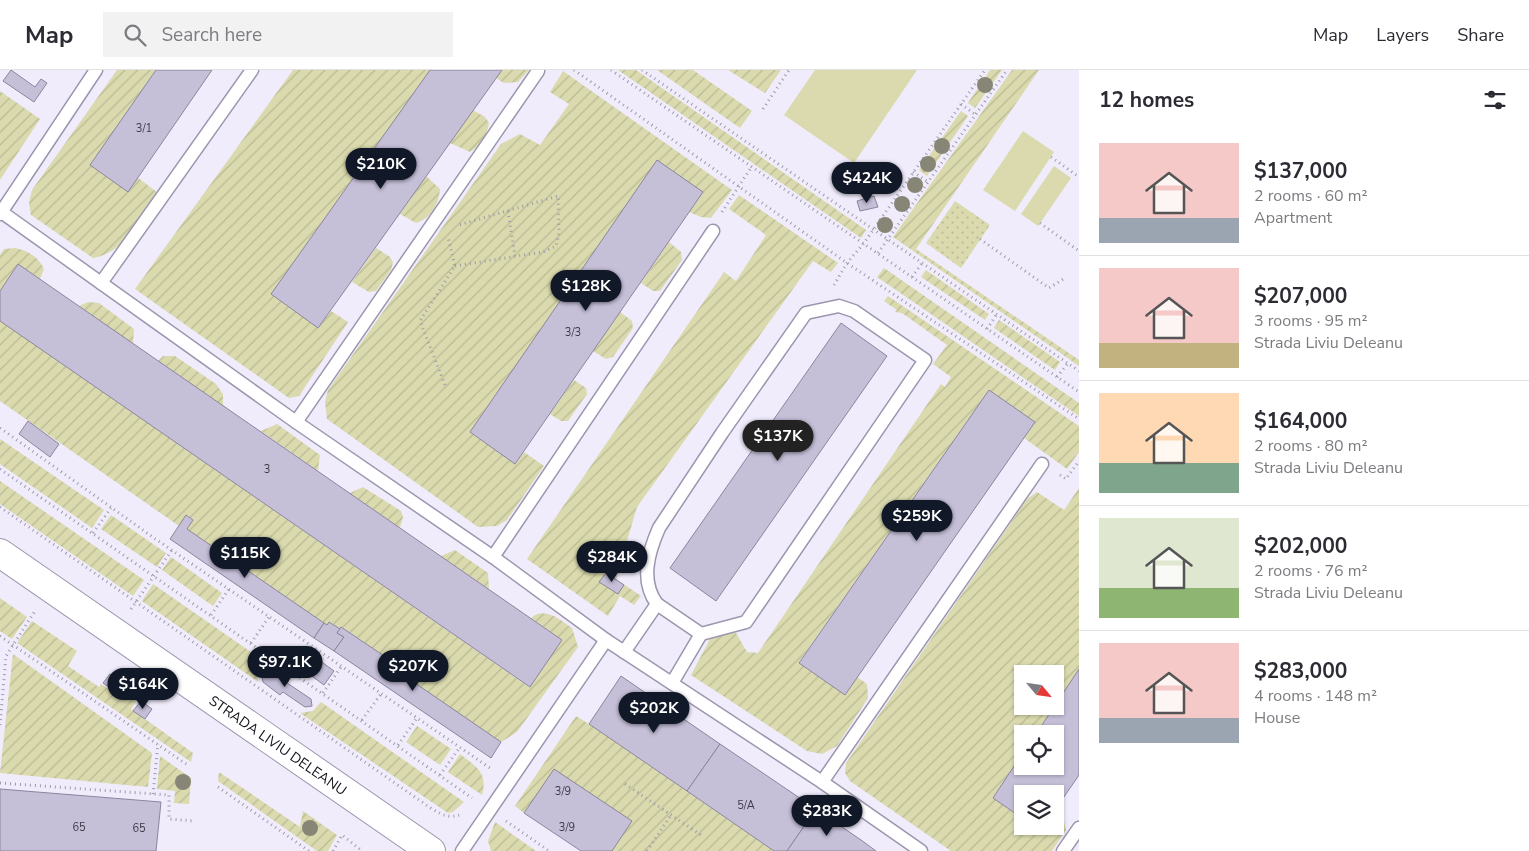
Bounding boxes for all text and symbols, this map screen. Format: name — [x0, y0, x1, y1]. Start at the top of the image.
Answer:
search box — [103, 12, 453, 57]
text: Map — [25, 19, 73, 51]
icon: search — [121, 21, 149, 49]
text: Search here — [161, 22, 262, 48]
text: Map — [1313, 23, 1348, 47]
text: Layers — [1376, 23, 1429, 47]
text: Share — [1457, 23, 1504, 47]
text: 12 homes — [1099, 86, 1194, 114]
icon: filters — [1481, 86, 1509, 114]
house number: 3/1 — [136, 121, 152, 136]
pin: $210K — [346, 148, 416, 190]
text: $210K — [356, 153, 406, 175]
text: $137,000 — [1254, 157, 1347, 185]
pin: $424K — [832, 162, 902, 204]
icon: home — [1139, 163, 1199, 223]
text: $424K — [842, 167, 892, 189]
text: 2 rooms · 60 m² — [1254, 185, 1367, 207]
text: Apartment — [1254, 207, 1332, 229]
pin: $128K — [551, 270, 621, 312]
text: $128K — [561, 275, 611, 297]
text: $207,000 — [1254, 282, 1347, 310]
icon: home — [1139, 288, 1199, 348]
text: 3 rooms · 95 m² — [1254, 310, 1367, 332]
house number: 3/3 — [565, 325, 581, 340]
text: Strada Liviu Deleanu — [1254, 332, 1403, 354]
text: $164,000 — [1254, 407, 1347, 435]
icon: home — [1139, 413, 1199, 473]
pin: $137K — [743, 420, 813, 462]
text: $137K — [753, 425, 803, 447]
text: 2 rooms · 80 m² — [1254, 435, 1367, 457]
text: Strada Liviu Deleanu — [1254, 457, 1403, 479]
house number: 3 — [264, 462, 270, 477]
pin: $259K — [882, 500, 952, 542]
text: $259K — [892, 505, 942, 527]
text: $202,000 — [1254, 532, 1347, 560]
pin: $115K — [210, 536, 280, 579]
icon: home — [1139, 538, 1199, 598]
pin: $284K — [577, 540, 647, 583]
text: $115K — [220, 542, 270, 564]
text: $284K — [587, 546, 637, 568]
text: 2 rooms · 76 m² — [1254, 560, 1367, 582]
text: Strada Liviu Deleanu — [1254, 582, 1403, 604]
pin: $97.1K — [244, 646, 326, 688]
pin: $207K — [378, 650, 448, 692]
text: $97.1K — [259, 651, 312, 673]
text: $207K — [388, 655, 438, 677]
text: $283,000 — [1254, 657, 1347, 685]
icon: home — [1139, 663, 1199, 723]
north arrow — [1014, 665, 1064, 715]
map controls — [1014, 665, 1064, 835]
pin: $164K — [108, 668, 178, 710]
text: $164K — [118, 673, 168, 695]
text: 4 rooms · 148 m² — [1254, 685, 1377, 707]
street label: STRADA LIVIU DELEANU — [205, 691, 350, 800]
pin: $202K — [619, 692, 689, 734]
text: $202K — [629, 697, 679, 719]
text: House — [1254, 707, 1300, 729]
button: locate — [1014, 725, 1064, 775]
house number: 3/9 — [555, 784, 571, 799]
button: layers — [1014, 785, 1064, 835]
pin: $283K — [792, 794, 862, 837]
house number: 5/A — [737, 798, 755, 813]
text: $283K — [802, 800, 852, 822]
house number: 65 — [72, 820, 86, 835]
house number: 3/9 — [559, 820, 575, 835]
house number: 65 — [132, 821, 146, 836]

